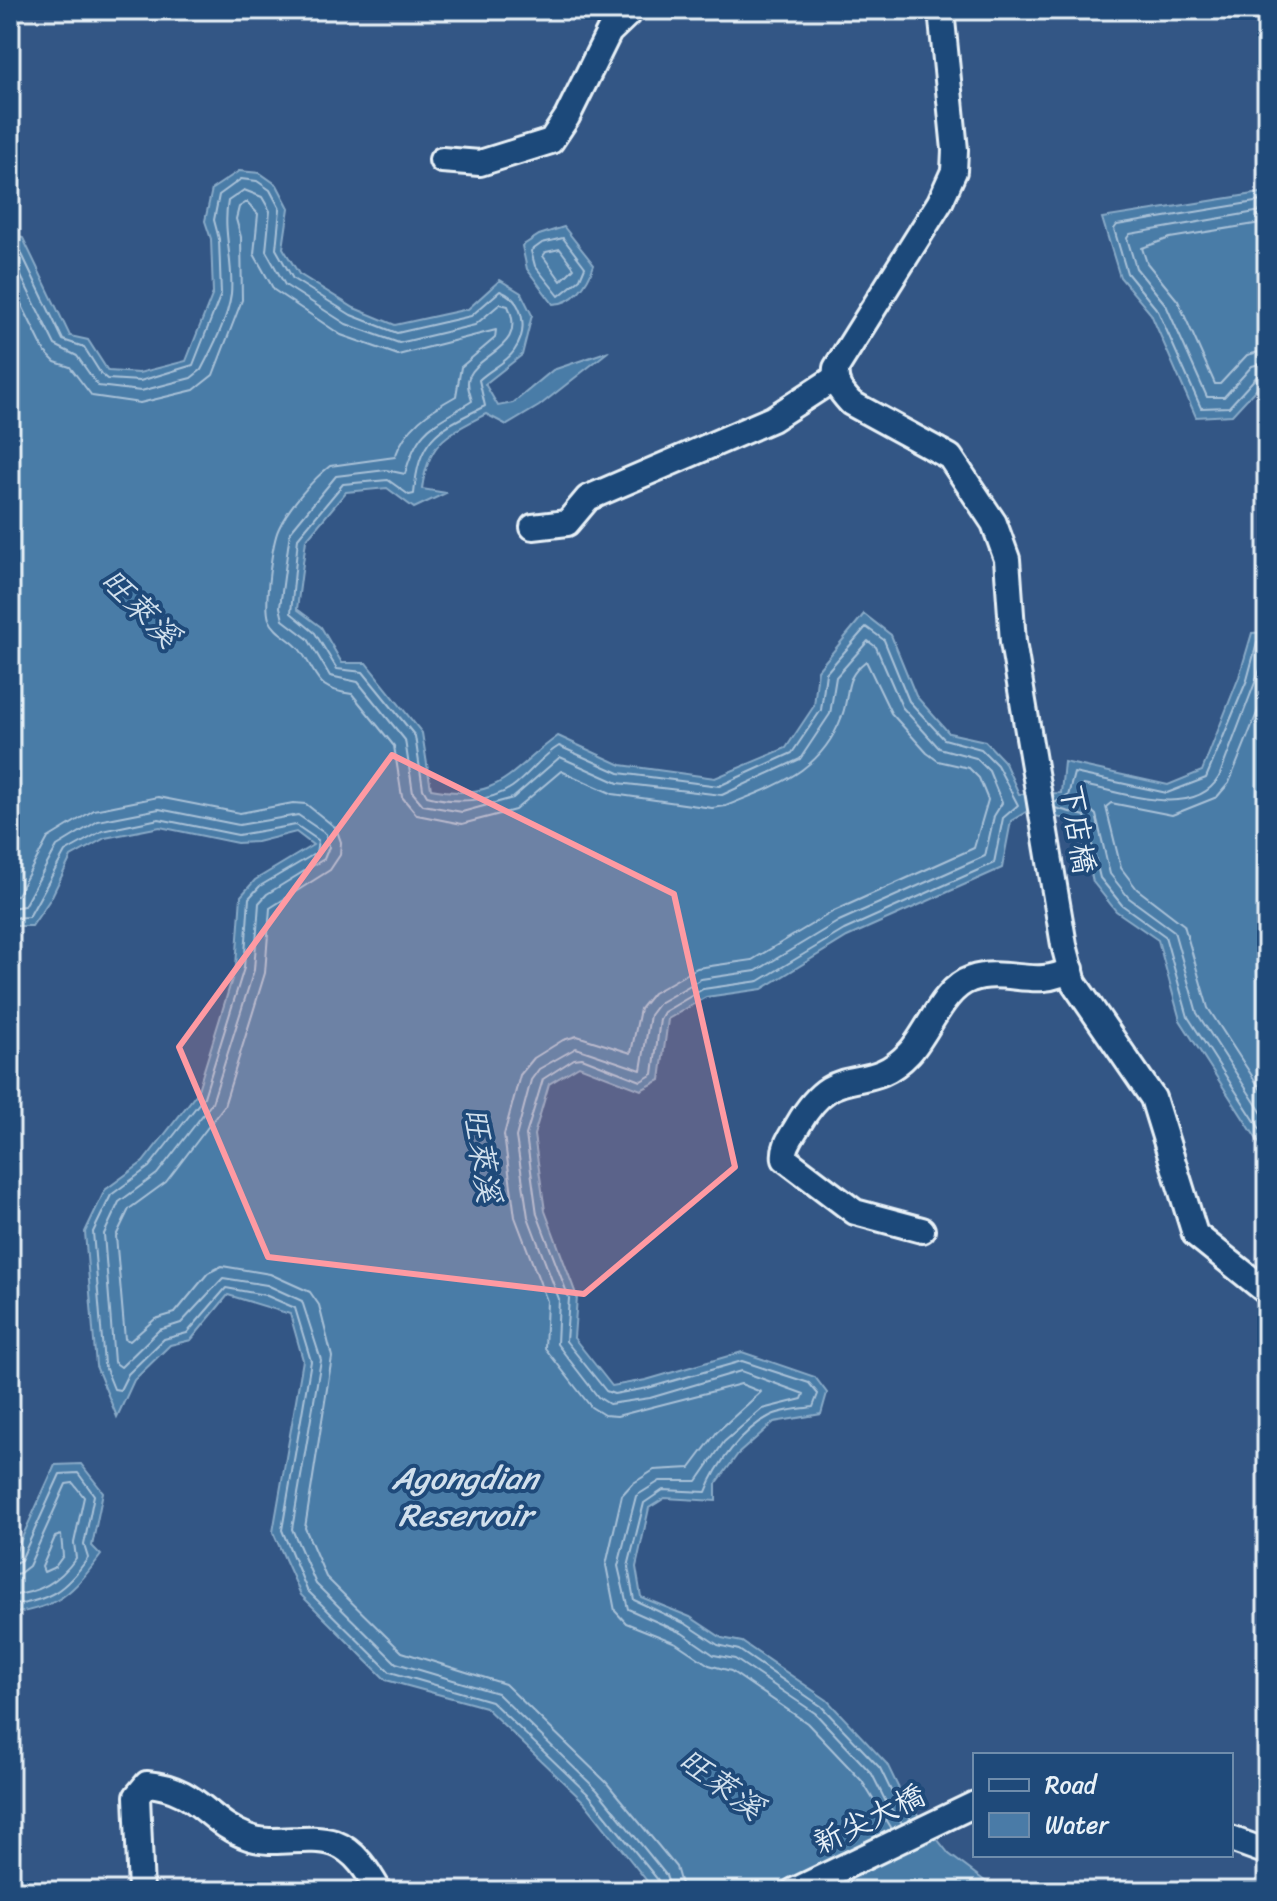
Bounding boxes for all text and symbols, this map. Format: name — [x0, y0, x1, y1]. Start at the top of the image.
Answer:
water label: 旺萊溪 — [86, 554, 196, 664]
street label: 下店橋 — [1044, 780, 1112, 878]
water label: 旺萊溪 — [446, 1103, 518, 1209]
water label: Agongdian Reservoir — [391, 1450, 542, 1544]
water label: 旺萊溪 — [665, 1733, 778, 1836]
legend — [973, 1753, 1233, 1857]
text: Road — [1045, 1764, 1099, 1806]
street label: 新尖大橋 — [803, 1768, 935, 1870]
text: Water — [1045, 1804, 1110, 1846]

